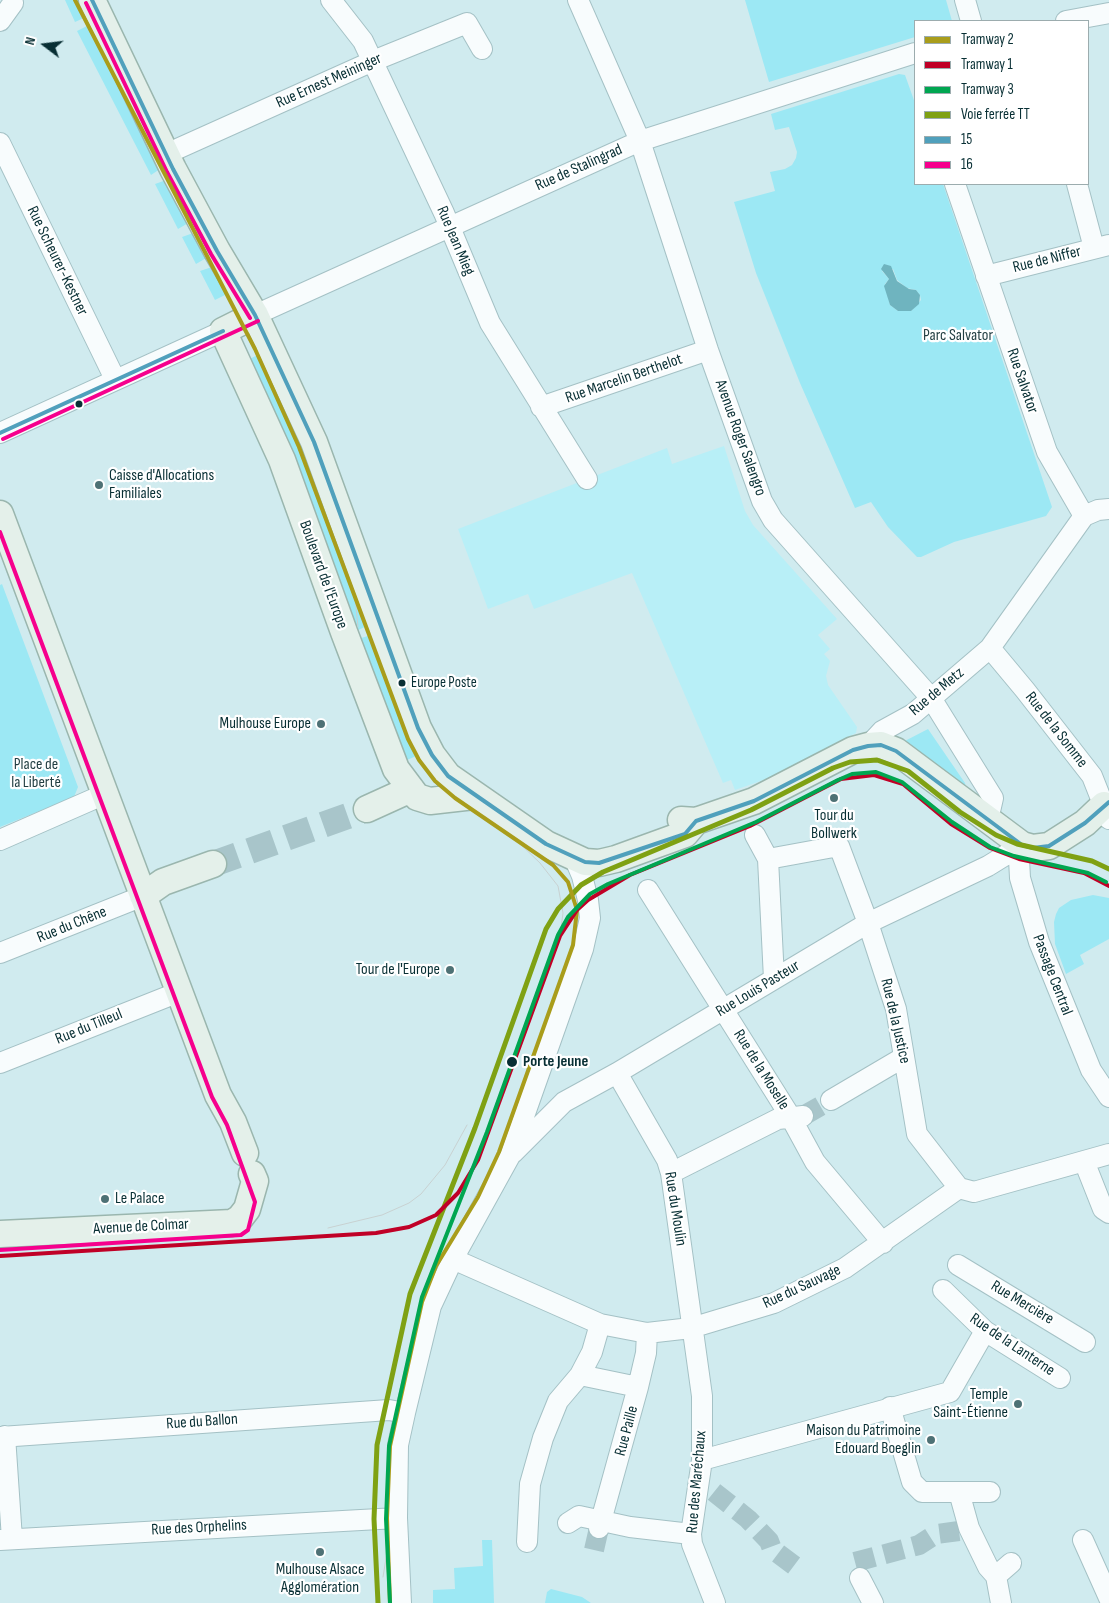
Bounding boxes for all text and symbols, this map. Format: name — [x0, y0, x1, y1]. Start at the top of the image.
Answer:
north arrow — [20, 20, 70, 70]
legend — [914, 20, 1089, 185]
text: Tramway 2 — [961, 30, 1014, 49]
text: N — [21, 35, 39, 47]
street label: Rue Ernest Meininger — [273, 49, 385, 113]
text: Tramway 1 — [961, 55, 1013, 74]
text: Tramway 3 — [961, 80, 1014, 99]
text: Voie ferrée TT — [961, 105, 1030, 124]
text: 15 — [961, 130, 972, 149]
street label: Rue de Stalingrad — [533, 140, 625, 196]
text: 16 — [961, 155, 973, 174]
street label: Rue Scheurer-Kestner — [22, 203, 92, 319]
street label: Rue Jean Mieg — [432, 203, 478, 279]
street label: Rue de Niffer — [1011, 242, 1083, 278]
park label: Parc Salvator — [923, 326, 993, 346]
street label: Rue Salvator — [1002, 346, 1042, 416]
street label: Rue Marcelin Berthelot — [563, 350, 685, 408]
street label: Avenue Roger Salengro — [710, 377, 770, 499]
unlabelled marker — [74, 399, 84, 409]
place label: Caisse d'Allocations Familiales — [109, 466, 214, 504]
marker: Caisse d'Allocations Familiales — [93, 479, 105, 491]
street label: Boulevard de l'Europe — [295, 518, 351, 632]
street label: Rue de Metz — [906, 664, 968, 720]
place label: Europe Poste — [411, 674, 477, 692]
marker: Europe Poste — [397, 678, 407, 688]
street label: Rue de la Somme — [1020, 688, 1092, 772]
place label: Mulhouse Europe — [220, 714, 311, 734]
marker: Mulhouse Europe — [315, 718, 327, 730]
park label: Place de la Liberté — [11, 755, 61, 793]
marker: Tour du Bollwerk — [828, 792, 840, 804]
place label: Tour du Bollwerk — [811, 806, 857, 844]
street label: Rue du Chêne — [34, 902, 110, 948]
street label: Passage Central — [1028, 932, 1076, 1018]
street label: Rue Louis Pasteur — [713, 956, 803, 1022]
place label: Tour de l'Europe — [356, 960, 440, 980]
marker: Tour de l'Europe — [444, 964, 456, 976]
street label: Rue de la Justice — [876, 977, 914, 1065]
street label: Rue du Tilleul — [53, 1005, 125, 1049]
street label: Rue de la Moselle — [729, 1026, 793, 1114]
place label: Porte Jeune — [523, 1052, 588, 1072]
marker: Porte Jeune — [505, 1055, 519, 1069]
street label: Rue du Moulin — [660, 1170, 690, 1248]
place label: Le Palace — [115, 1189, 164, 1209]
marker: Le Palace — [99, 1193, 111, 1205]
street label: Avenue de Colmar — [93, 1215, 189, 1239]
street label: Rue du Sauvage — [760, 1261, 844, 1313]
street label: Rue Mercière — [987, 1277, 1057, 1329]
street label: Rue de la Lanterne — [966, 1310, 1058, 1380]
place label: Temple Saint-Étienne — [933, 1385, 1008, 1423]
marker: Temple Saint-Étienne — [1012, 1398, 1024, 1410]
street label: Rue Paille — [611, 1404, 643, 1458]
street label: Rue du Ballon — [166, 1410, 238, 1434]
place label: Maison du Patrimoine Edouard Boeglin — [806, 1421, 921, 1459]
street label: Rue des Maréchaux — [683, 1430, 711, 1534]
marker: Maison du Patrimoine Edouard Boeglin — [925, 1434, 937, 1446]
street label: Rue des Orphelins — [151, 1516, 247, 1540]
marker: Mulhouse Alsace Agglomération — [314, 1546, 326, 1558]
place label: Mulhouse Alsace Agglomération — [276, 1560, 364, 1598]

